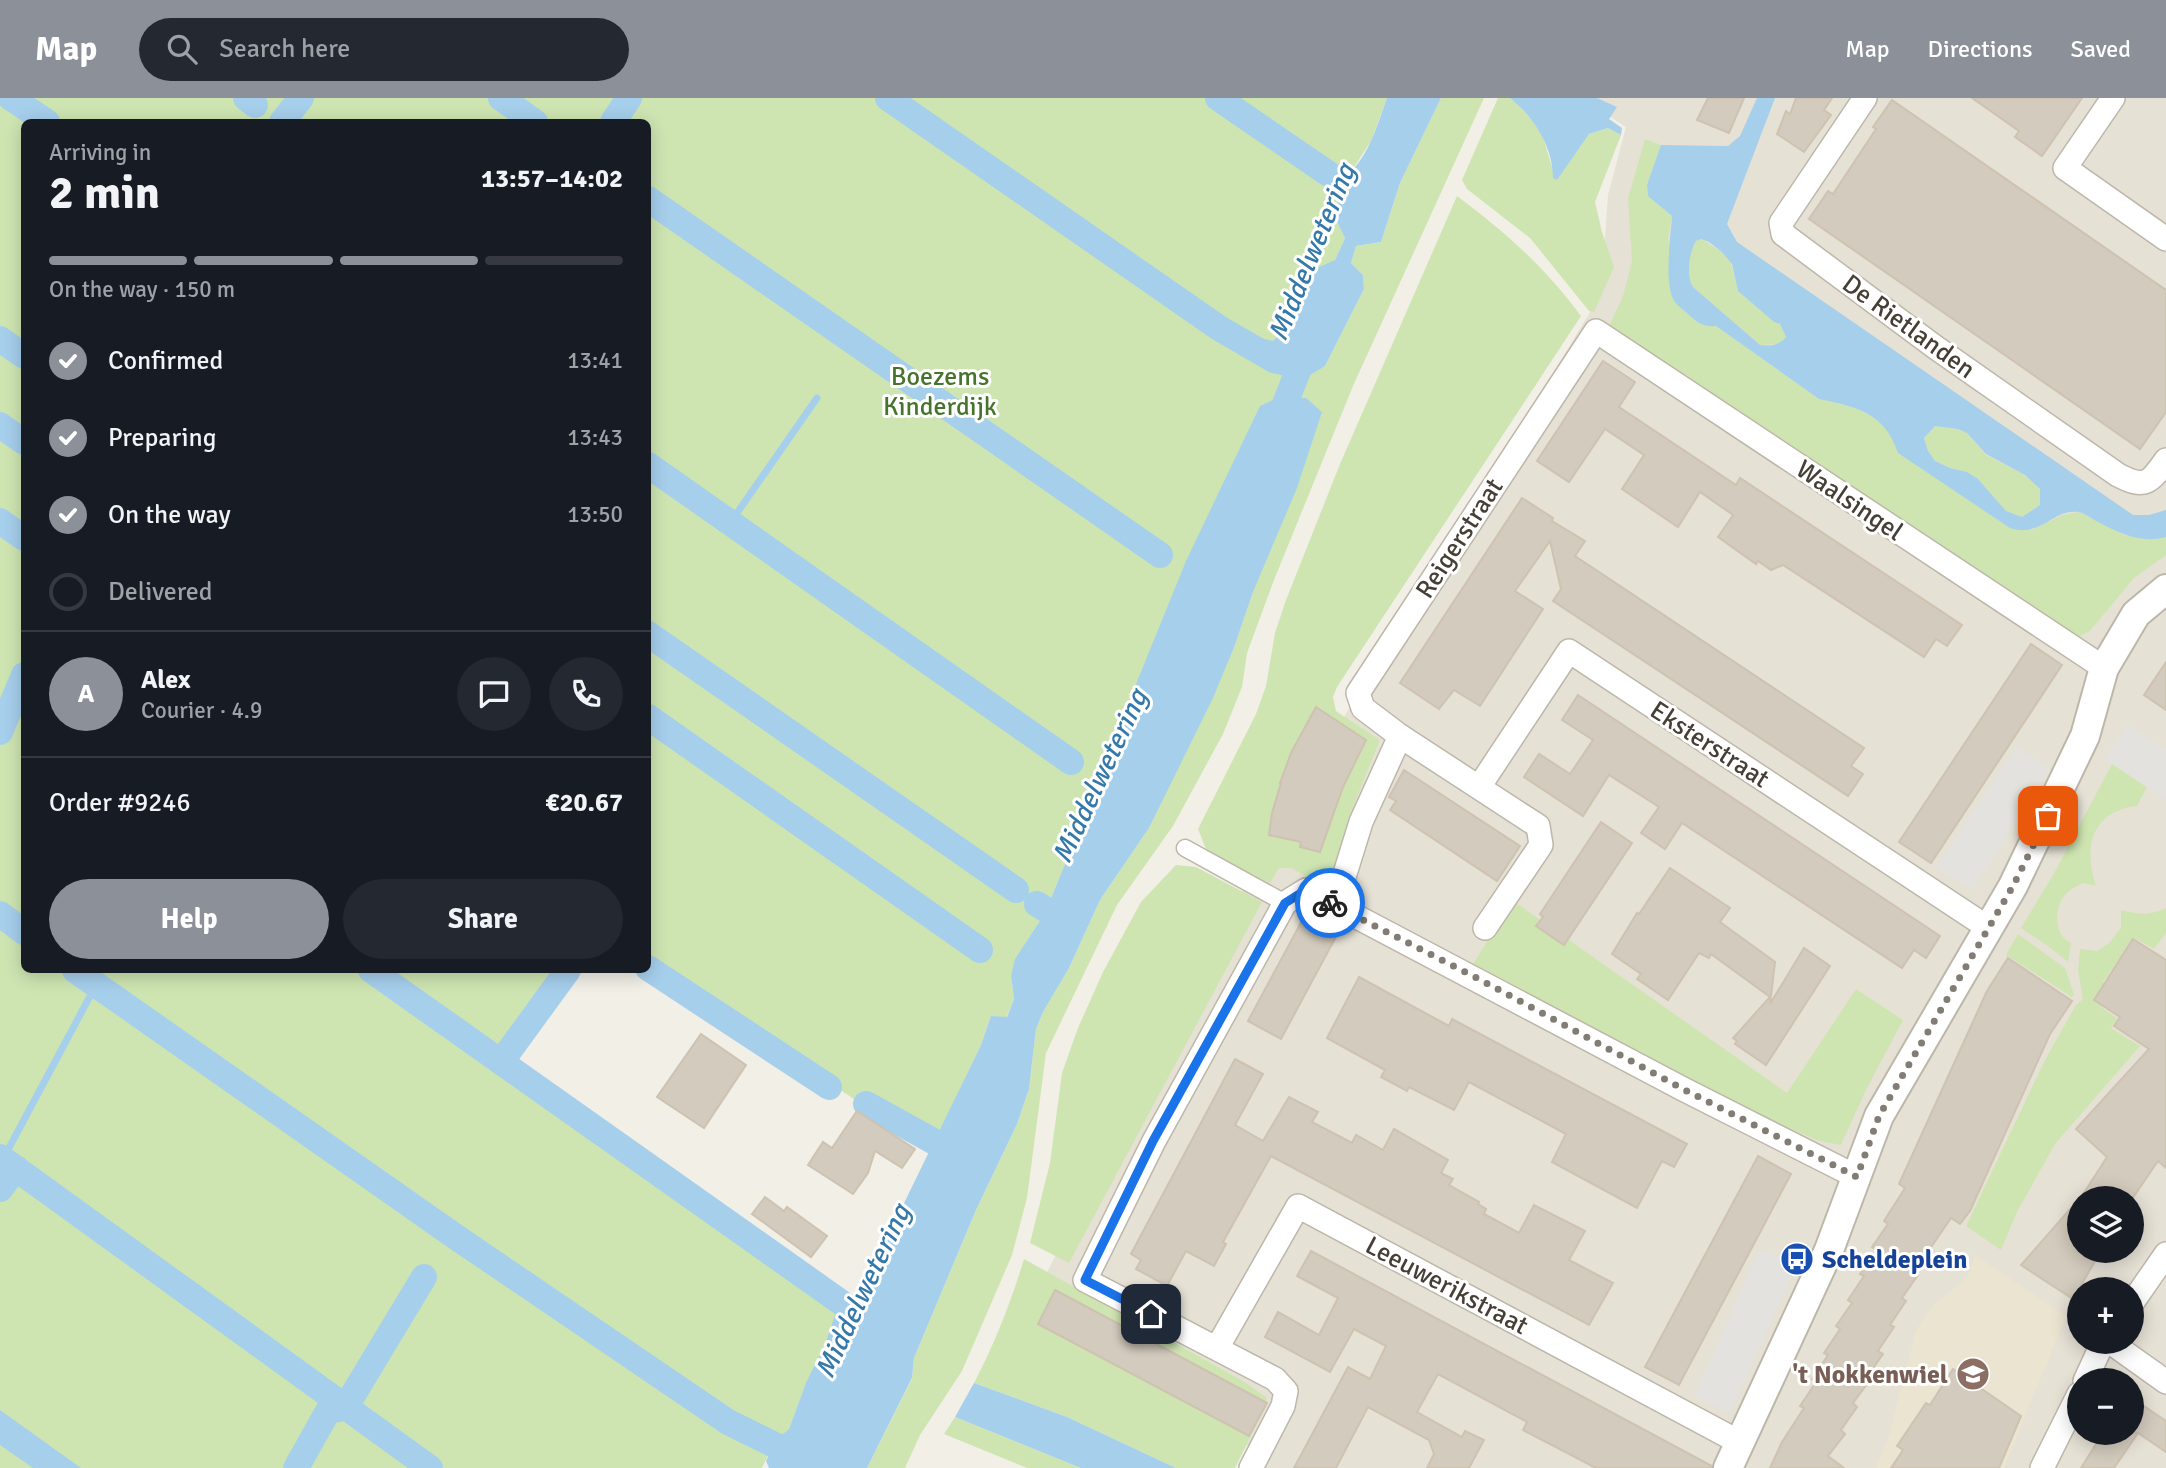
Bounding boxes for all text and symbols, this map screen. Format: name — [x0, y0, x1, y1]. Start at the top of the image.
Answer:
search box — [139, 18, 629, 81]
text: Map — [35, 29, 97, 70]
icon: search — [163, 30, 201, 68]
text: Search here — [219, 33, 350, 65]
text: Map — [1845, 34, 1890, 64]
text: Directions — [1928, 34, 2033, 64]
text: Saved — [2071, 34, 2131, 64]
text: Arriving in — [49, 138, 151, 167]
water label: Middelwetering — [1261, 157, 1364, 346]
text: 13:57–14:02 — [481, 163, 623, 195]
text: 2 min — [49, 165, 160, 221]
street label: De Rietlanden — [1836, 268, 1981, 386]
text: On the way · 150 m — [49, 275, 235, 304]
icon: check — [49, 342, 87, 380]
text: Confirmed — [108, 345, 223, 377]
text: 13:41 — [567, 346, 623, 375]
park label: Boezems Kinderdijk — [883, 361, 997, 423]
icon: check — [49, 419, 87, 457]
text: Preparing — [108, 422, 216, 454]
text: 13:43 — [567, 423, 623, 452]
street label: Waalsingel — [1790, 453, 1909, 548]
street label: Reigerstraat — [1409, 473, 1510, 605]
icon: check — [49, 496, 87, 534]
text: On the way — [108, 499, 231, 531]
text: 13:50 — [567, 500, 623, 529]
text: Delivered — [108, 576, 213, 608]
button: chat — [457, 657, 531, 731]
button: phone — [549, 657, 623, 731]
text: Alex — [141, 664, 191, 696]
text: A — [78, 678, 94, 710]
water label: Middelwetering — [1045, 682, 1156, 869]
street label: Eksterstraat — [1644, 694, 1775, 795]
text: Courier · 4.9 — [141, 696, 262, 725]
pin — [2018, 786, 2078, 846]
text: Order #9246 — [49, 787, 190, 819]
text: €20.67 — [545, 787, 623, 819]
icon: bag — [2029, 797, 2067, 835]
courier — [1295, 868, 1365, 938]
button: Help — [49, 879, 329, 959]
button: Share — [343, 879, 623, 959]
icon: bike — [1311, 884, 1349, 922]
map controls — [2067, 1186, 2144, 1445]
button: layers — [2067, 1186, 2144, 1263]
water label: Middelwetering — [808, 1197, 919, 1384]
street label: Leeuwerikstraat — [1360, 1230, 1533, 1342]
bus stop icon: Scheldeplein — [1778, 1240, 1816, 1278]
place label: Scheldeplein — [1822, 1244, 1967, 1276]
button: + — [2067, 1277, 2144, 1354]
pin — [1121, 1284, 1181, 1344]
icon: home — [1132, 1295, 1170, 1333]
school or university icon: 't Nokkenwiel — [1954, 1355, 1992, 1393]
place label: 't Nokkenwiel — [1792, 1359, 1948, 1391]
button: − — [2067, 1368, 2144, 1445]

